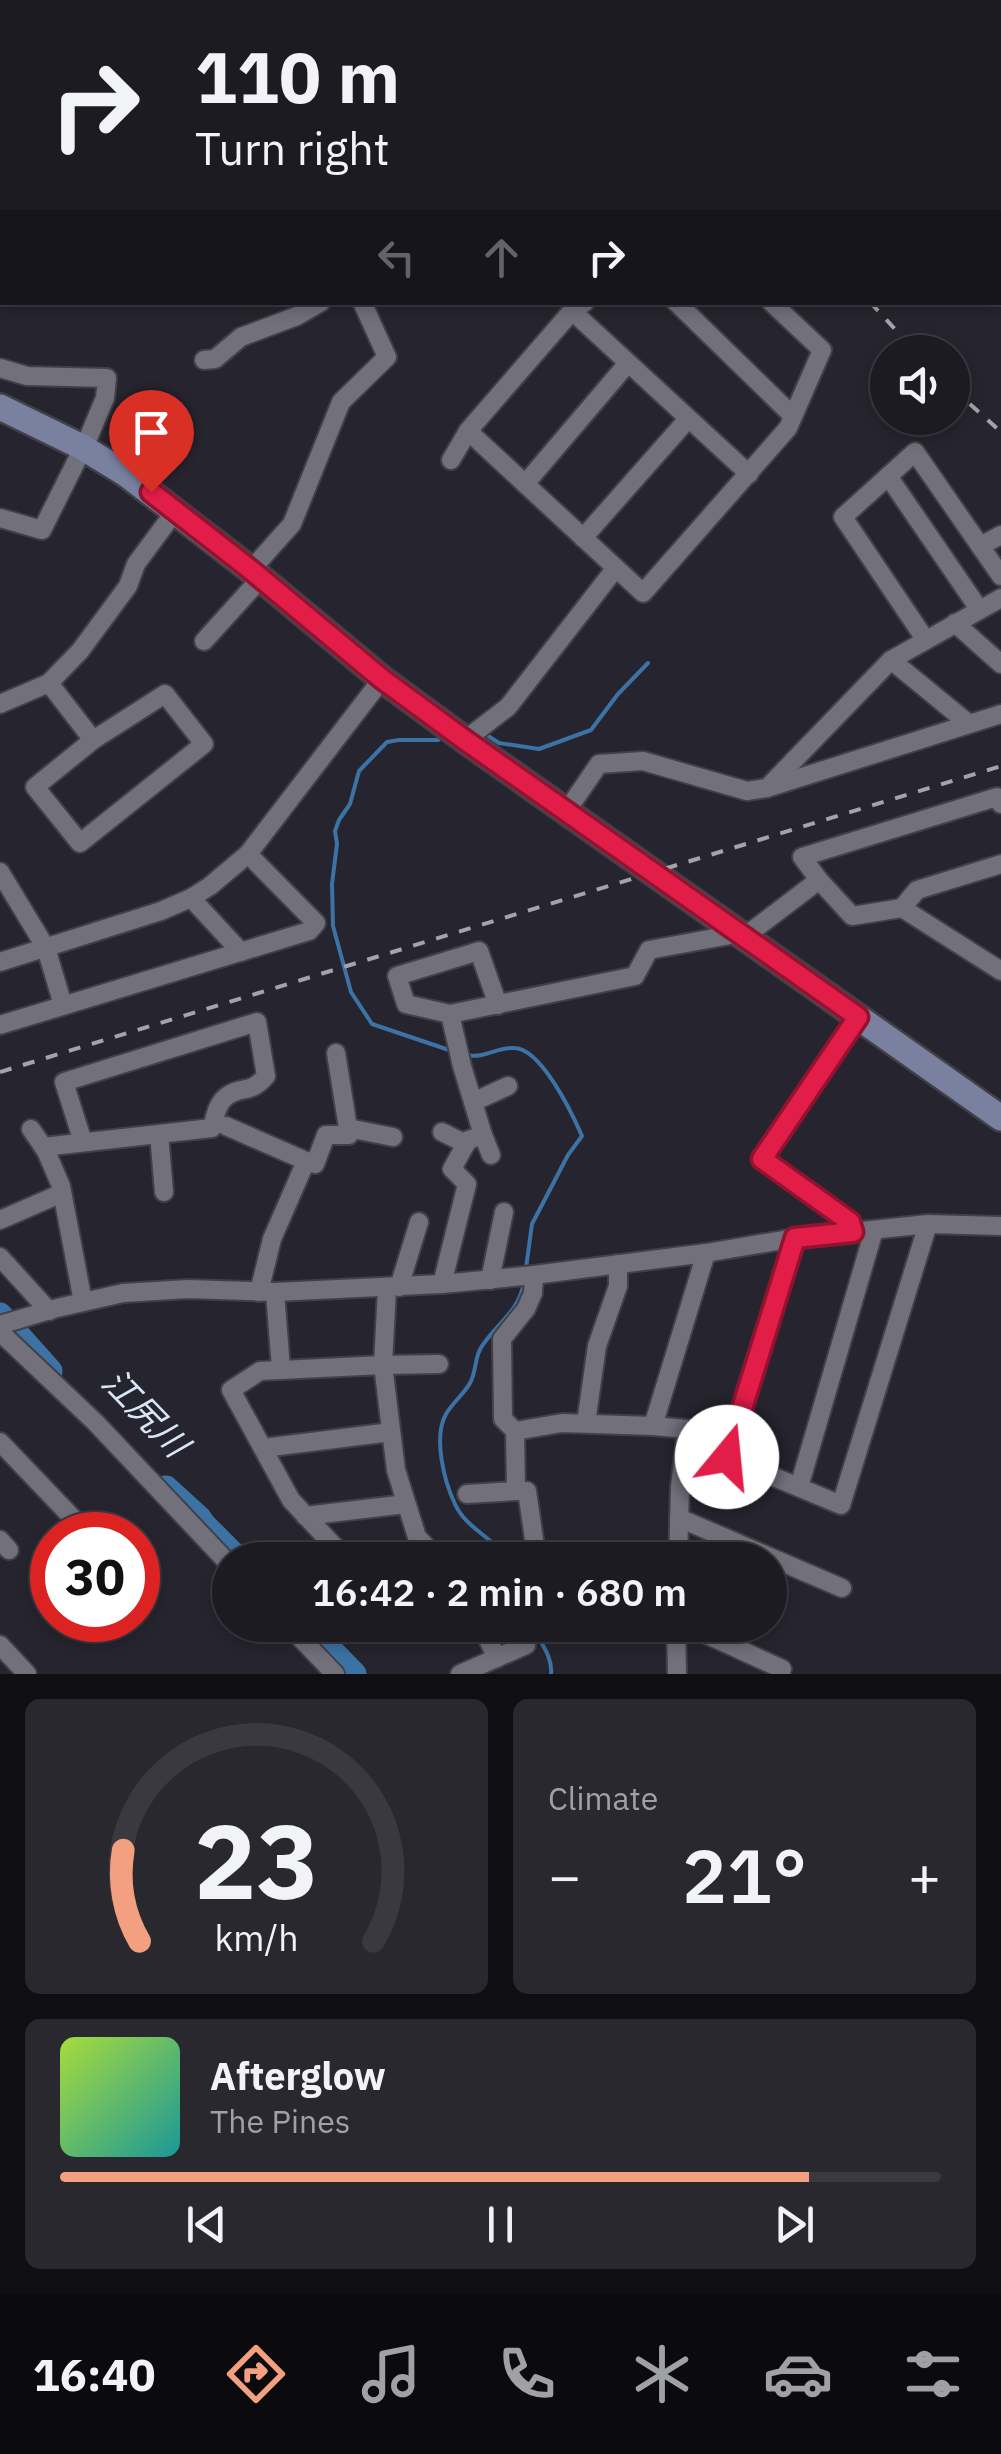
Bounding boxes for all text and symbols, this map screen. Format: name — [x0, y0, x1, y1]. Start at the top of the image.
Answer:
text: 110 m — [195, 31, 400, 122]
icon: right — [30, 40, 160, 170]
text: Turn right — [195, 119, 390, 177]
icon: left — [369, 230, 424, 285]
icon: ahead — [474, 230, 529, 285]
icon: right — [579, 230, 634, 285]
map controls — [870, 335, 970, 435]
button: sound — [870, 335, 970, 435]
pin — [109, 390, 194, 493]
icon: arrive — [124, 405, 179, 460]
water label: 江尻川 — [93, 1359, 202, 1469]
position arrow — [675, 1405, 779, 1509]
speed limit sign: 30 — [30, 1512, 160, 1642]
text: 16:42 · 2 min · 680 m — [312, 1567, 687, 1616]
text: Climate — [548, 1777, 658, 1819]
text: 23 — [194, 1792, 319, 1928]
text: 21° — [682, 1826, 807, 1924]
text: − — [548, 1840, 581, 1911]
text: + — [908, 1840, 941, 1911]
text: km/h — [214, 1914, 299, 1961]
text: Afterglow — [210, 2051, 386, 2100]
text: The Pines — [210, 2100, 350, 2142]
icon: previous — [179, 2197, 234, 2252]
icon: pause — [473, 2197, 528, 2252]
icon: next — [767, 2197, 822, 2252]
icon: directions — [221, 2339, 291, 2409]
icon: music — [356, 2339, 426, 2409]
icon: phone — [492, 2339, 562, 2409]
icon: climate — [627, 2339, 697, 2409]
icon: car — [763, 2339, 833, 2409]
icon: filters — [898, 2339, 968, 2409]
text: 16:40 — [33, 2345, 156, 2403]

